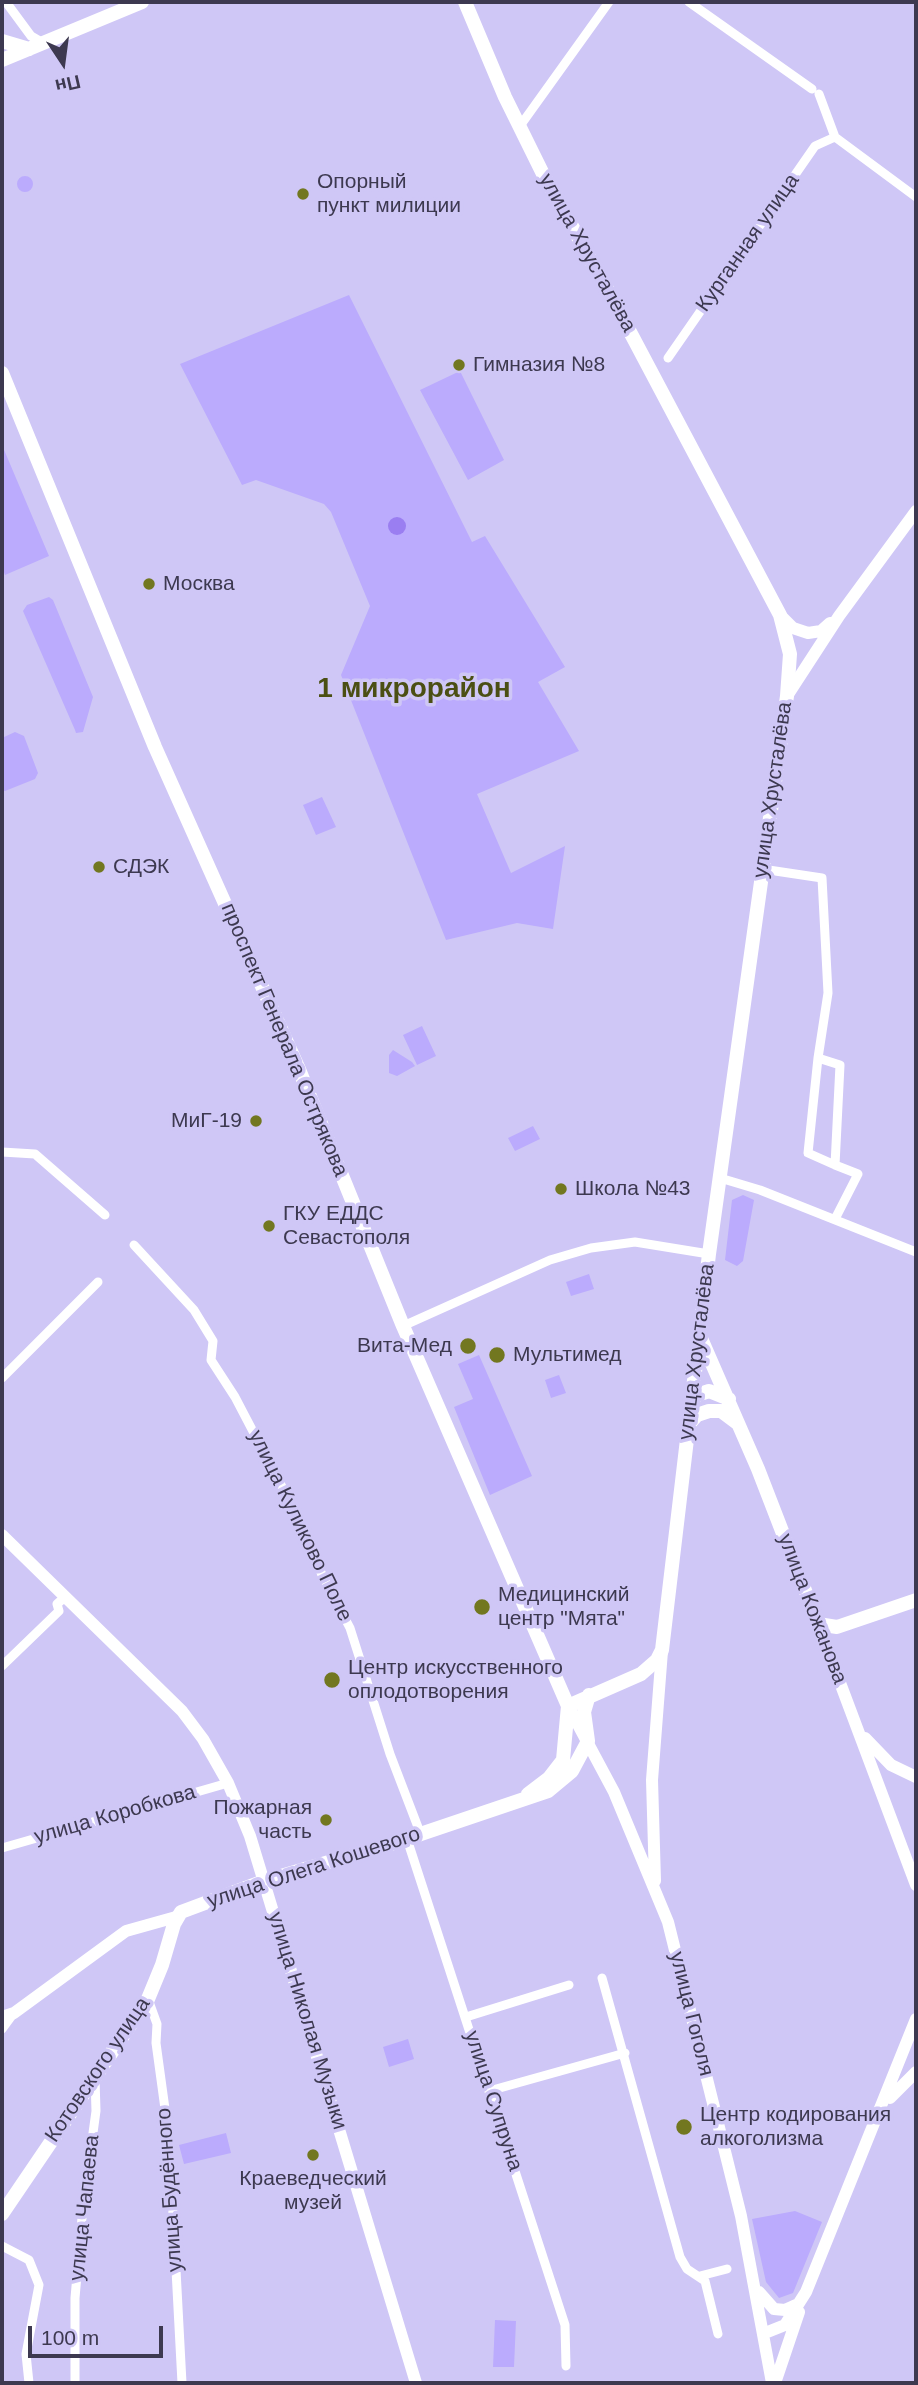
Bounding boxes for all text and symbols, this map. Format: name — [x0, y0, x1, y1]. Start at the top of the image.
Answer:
north arrow — [28, 28, 98, 98]
text: Пн — [53, 71, 82, 97]
place label: Опорный пункт милиции — [317, 169, 461, 219]
street label: улица Хрусталёва — [533, 169, 641, 337]
street label: Курганная улица — [691, 169, 805, 317]
marker: Опорный пункт милиции — [295, 186, 311, 202]
place label: Гимназия №8 — [473, 352, 605, 378]
marker: Гимназия №8 — [451, 357, 467, 373]
place label: Москва — [163, 571, 235, 597]
marker: Москва — [141, 576, 157, 592]
district label: 1 микрорайон — [317, 672, 511, 706]
street label: улица Хрусталёва — [748, 700, 798, 880]
place label: СДЭК — [113, 854, 169, 880]
marker: СДЭК — [91, 859, 107, 875]
street label: проспект Генерала Острякова — [215, 900, 353, 1180]
place label: МиГ-19 — [171, 1108, 242, 1134]
marker: МиГ-19 — [248, 1113, 264, 1129]
place label: Школа №43 — [575, 1176, 691, 1202]
marker: Школа №43 — [553, 1181, 569, 1197]
place label: ГКУ ЕДДС Севастополя — [283, 1201, 410, 1251]
marker: ГКУ ЕДДС Севастополя — [261, 1218, 277, 1234]
street label: улица Хрусталёва — [674, 1262, 720, 1442]
place label: Вита-Мед — [357, 1333, 452, 1359]
marker: Вита-Мед — [458, 1336, 478, 1356]
place label: Мультимед — [513, 1342, 622, 1368]
marker: Мультимед — [487, 1345, 507, 1365]
street label: улица Куликово Поле — [243, 1426, 357, 1626]
street label: улица Кожанова — [772, 1530, 852, 1688]
place label: Медицинский центр "Мята" — [498, 1582, 629, 1632]
marker: Медицинский центр "Мята" — [472, 1597, 492, 1617]
place label: Центр искусственного оплодотворения — [348, 1655, 563, 1705]
marker: Центр искусственного оплодотворения — [322, 1670, 342, 1690]
street label: улица Коробкова — [31, 1780, 199, 1850]
place label: Пожарная часть — [213, 1795, 312, 1845]
marker: Пожарная часть — [318, 1812, 334, 1828]
street label: улица Олега Кошевого — [204, 1822, 424, 1914]
street label: улица Николая Музыки — [262, 1909, 352, 2133]
street label: улица Гоголя — [663, 1949, 719, 2079]
street label: Котовского улица — [40, 1993, 156, 2147]
street label: улица Супруна — [458, 2028, 528, 2174]
place label: Центр кодирования алкоголизма — [700, 2102, 891, 2152]
street label: улица Будённого — [152, 2107, 188, 2273]
marker: Центр кодирования алкоголизма — [674, 2117, 694, 2137]
street label: улица Чапаева — [65, 2134, 105, 2282]
marker: Краеведческий музей — [305, 2147, 321, 2163]
place label: Краеведческий музей — [239, 2166, 387, 2216]
scale bar — [32, 2312, 166, 2356]
text: 100 m — [41, 2326, 99, 2349]

